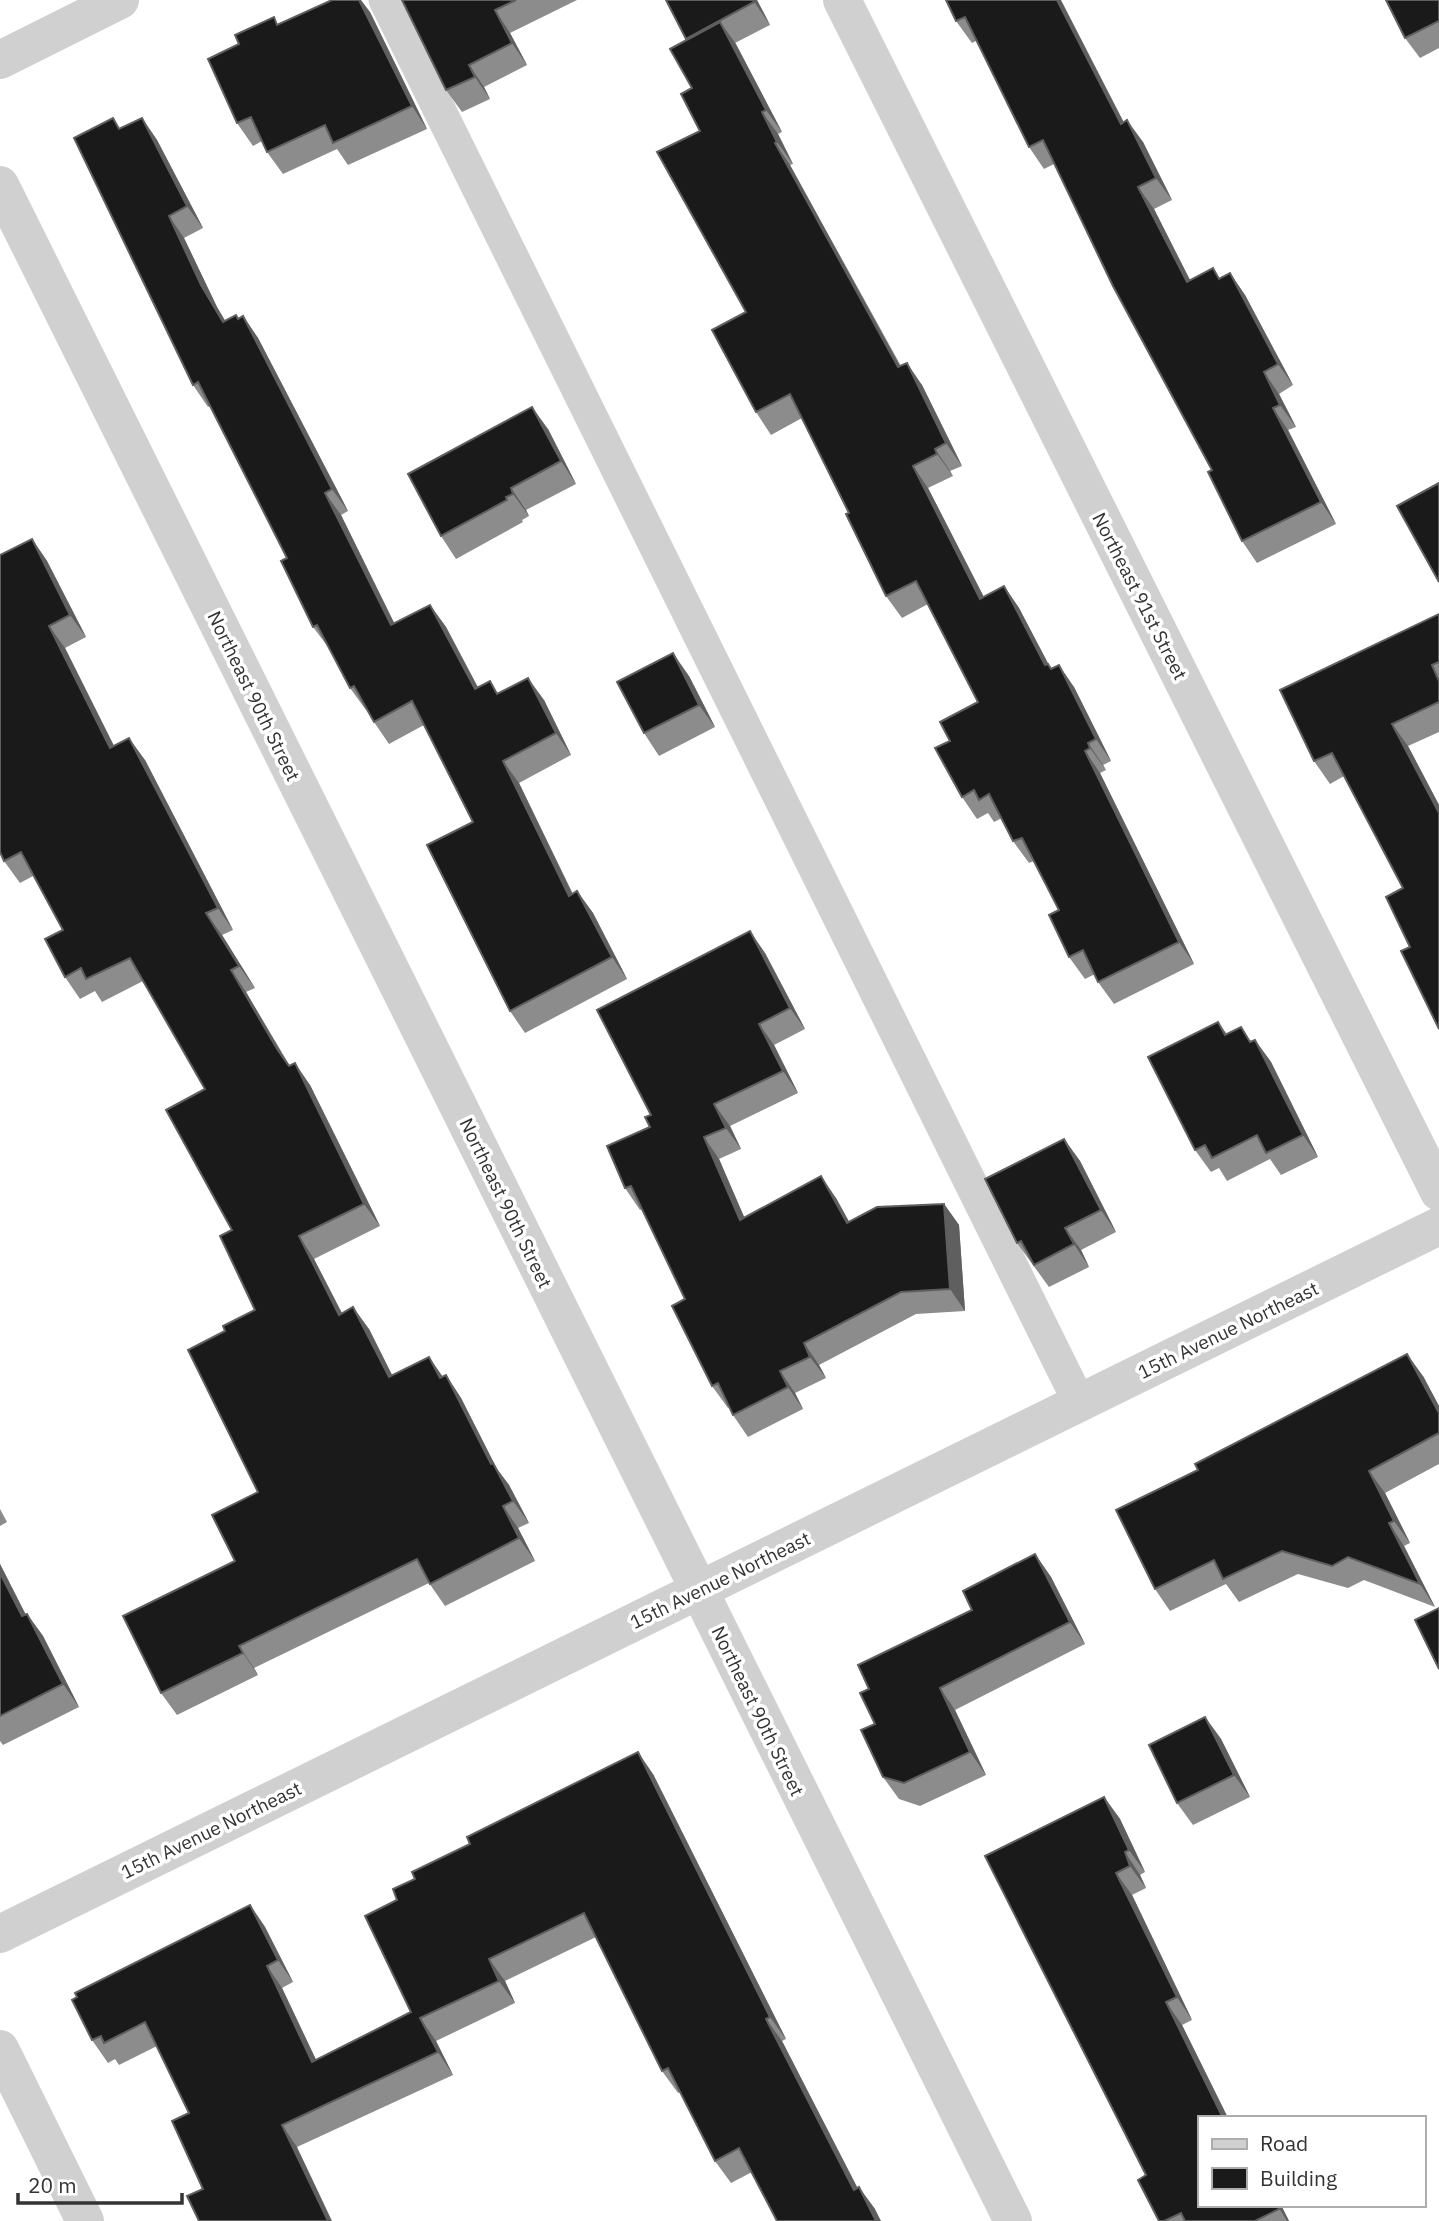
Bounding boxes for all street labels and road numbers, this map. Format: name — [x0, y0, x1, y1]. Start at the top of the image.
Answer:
street label: Northeast 91st Street — [1087, 508, 1193, 684]
street label: Northeast 90th Street — [202, 607, 306, 785]
street label: Northeast 90th Street — [454, 1114, 558, 1292]
street label: 15th Avenue Northeast — [1134, 1276, 1322, 1384]
street label: 15th Avenue Northeast — [626, 1526, 814, 1634]
street label: Northeast 90th Street — [706, 1622, 810, 1800]
street label: 15th Avenue Northeast — [117, 1776, 305, 1884]

